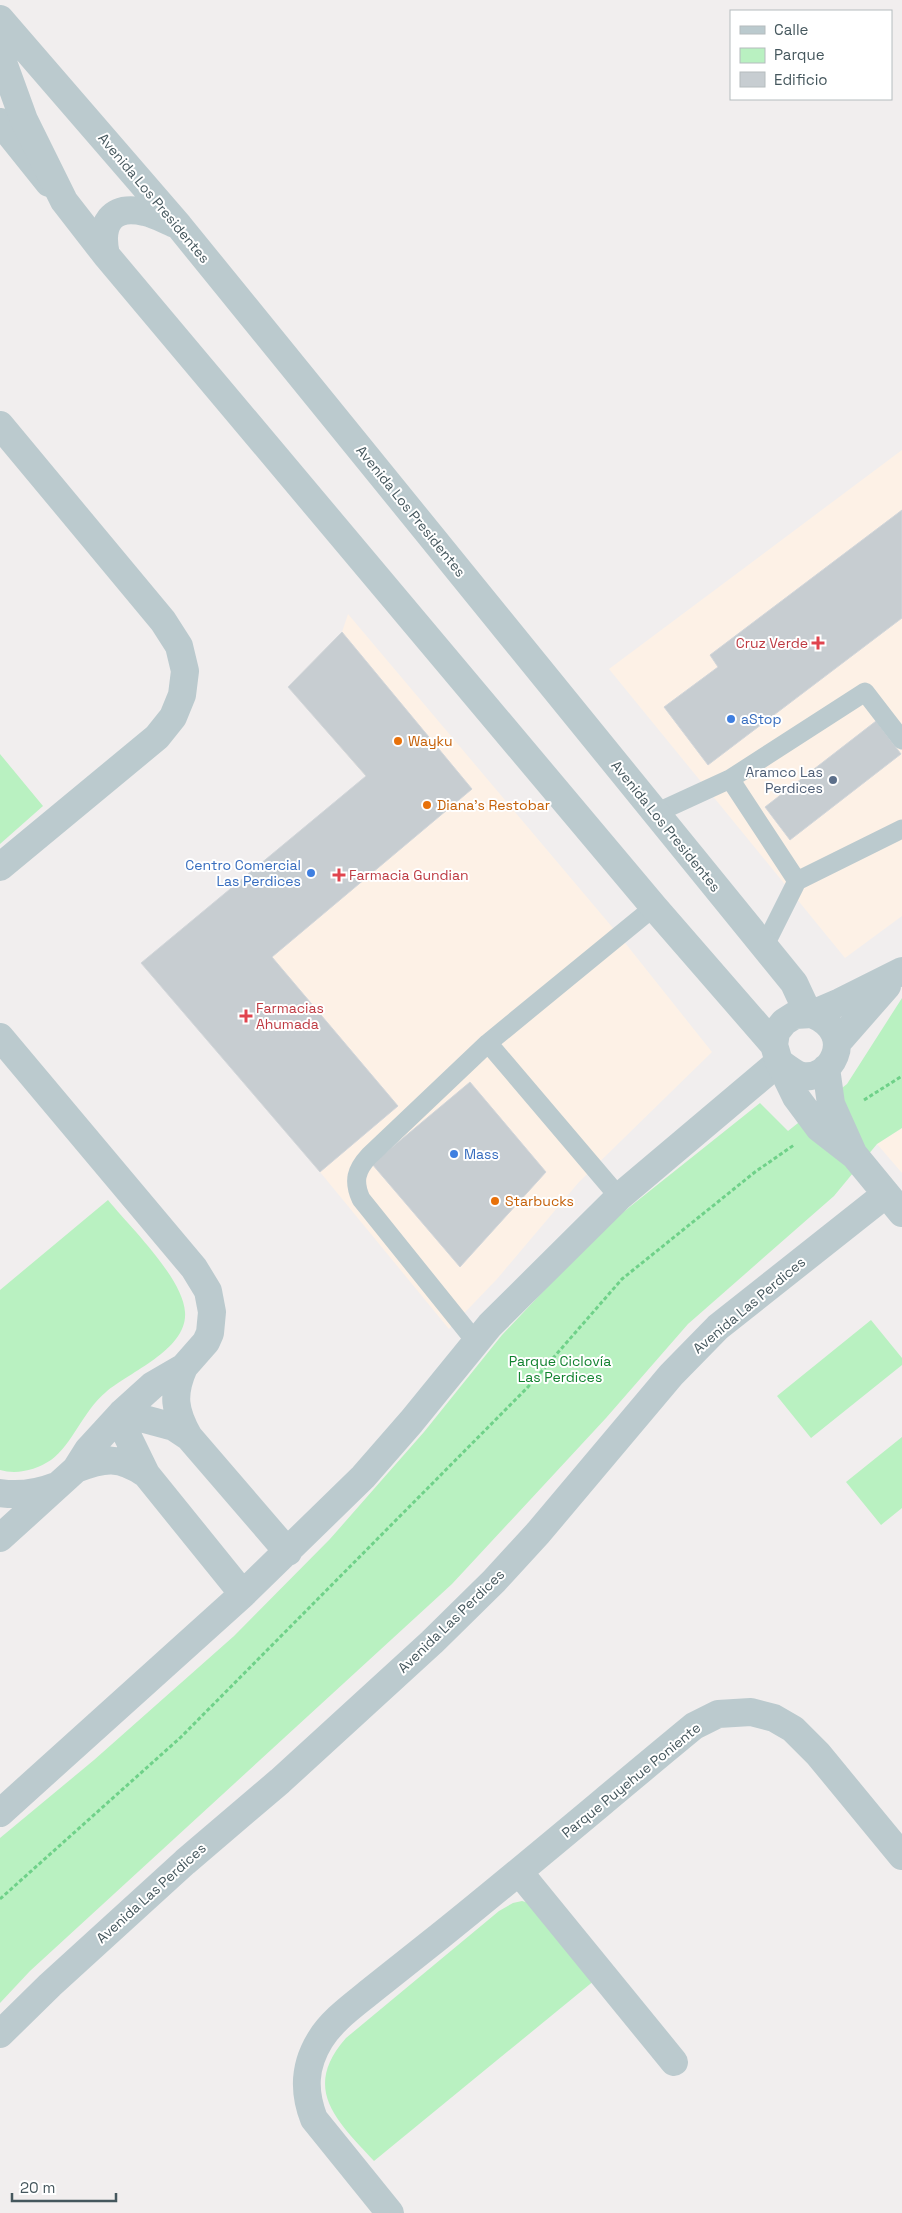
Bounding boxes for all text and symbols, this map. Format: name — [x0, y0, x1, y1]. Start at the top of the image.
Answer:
legend — [730, 10, 892, 100]
text: Calle — [774, 20, 809, 39]
text: Parque — [774, 45, 825, 64]
text: Edificio — [774, 70, 828, 89]
street label: Avenida Los Presidentes — [94, 129, 214, 267]
street label: Avenida Los Presidentes — [352, 442, 470, 580]
place label: Cruz Verde — [736, 634, 808, 652]
marker: Cruz Verde — [812, 637, 824, 649]
place label: aStop — [741, 710, 782, 728]
marker: aStop — [725, 713, 737, 725]
place label: Wayku — [408, 732, 453, 750]
marker: Wayku — [392, 735, 404, 747]
street label: Avenida Los Presidentes — [607, 757, 725, 895]
place label: Aramco Las Perdices — [745, 763, 823, 797]
marker: Aramco Las Perdices — [827, 774, 839, 786]
place label: Diana’s Restobar — [437, 796, 550, 814]
marker: Diana’s Restobar — [421, 799, 433, 811]
place label: Centro Comercial Las Perdices — [185, 856, 301, 890]
place label: Farmacia Gundian — [349, 866, 469, 884]
marker: Centro Comercial Las Perdices — [305, 867, 317, 879]
marker: Farmacia Gundian — [333, 869, 345, 881]
place label: Farmacias Ahumada — [256, 999, 324, 1033]
marker: Farmacias Ahumada — [240, 1010, 252, 1022]
place label: Mass — [464, 1145, 499, 1163]
marker: Mass — [448, 1148, 460, 1160]
place label: Starbucks — [505, 1192, 574, 1210]
marker: Starbucks — [489, 1195, 501, 1207]
street label: Avenida Las Perdices — [689, 1253, 809, 1357]
park label: Parque Ciclovía Las Perdices — [509, 1352, 611, 1386]
street label: Avenida Las Perdices — [394, 1565, 508, 1677]
street label: Parque Puyehue Poniente — [558, 1718, 704, 1842]
street label: Avenida Las Perdices — [92, 1839, 210, 1947]
scale bar — [12, 2170, 116, 2202]
text: 20 m — [20, 2178, 55, 2197]

